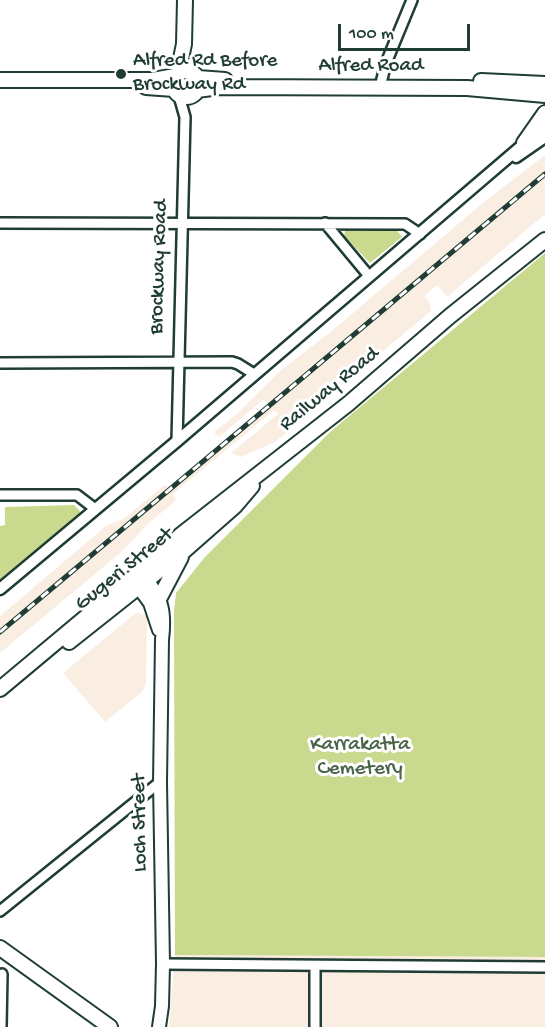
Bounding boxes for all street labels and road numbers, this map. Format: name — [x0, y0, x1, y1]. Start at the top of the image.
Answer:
street label: Alfred Road — [319, 54, 423, 80]
street label: Brockway Road — [145, 199, 175, 335]
street label: Railway Road — [275, 342, 385, 438]
street label: Gugeri Street — [71, 523, 179, 617]
street label: Loch Street — [128, 774, 154, 872]

